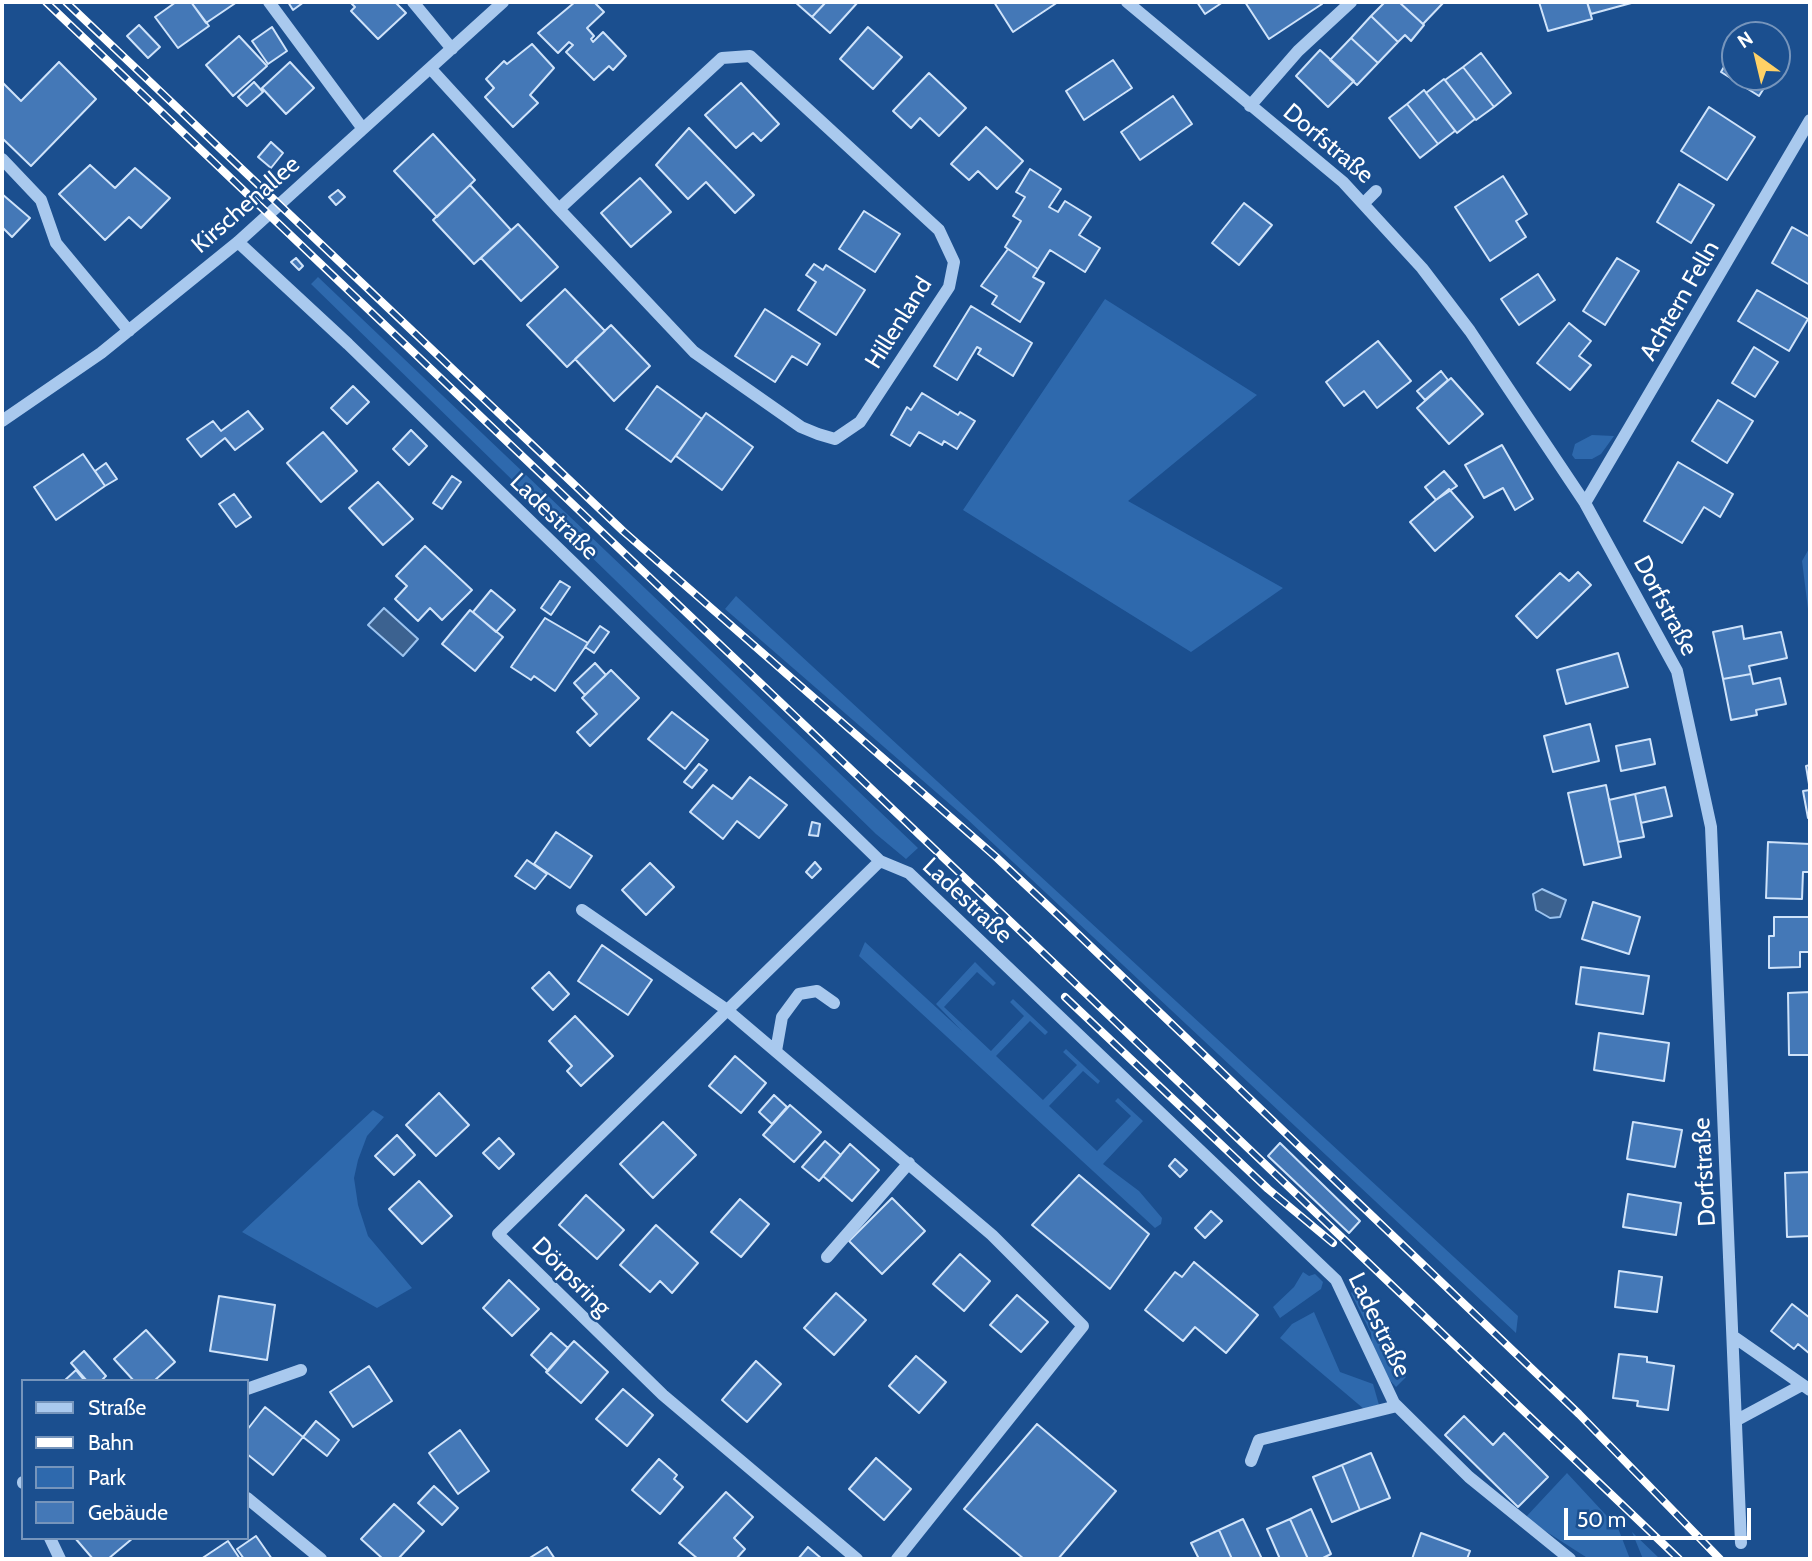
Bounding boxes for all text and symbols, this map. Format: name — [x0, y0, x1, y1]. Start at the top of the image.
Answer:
north arrow — [1721, 21, 1791, 91]
text: N — [1733, 27, 1757, 53]
street label: Dorfstraße — [1277, 98, 1379, 190]
street label: Kirschenallee — [186, 150, 306, 260]
street label: Achtern Felln — [1634, 236, 1726, 366]
street label: Hillenland — [860, 272, 938, 374]
street label: Ladestraße — [504, 468, 604, 566]
street label: Dorfstraße — [1627, 551, 1703, 661]
street label: Ladestraße — [916, 852, 1018, 950]
street label: Dorfstraße — [1688, 1117, 1722, 1227]
street label: Dörpsring — [526, 1232, 616, 1322]
street label: Ladestraße — [1341, 1268, 1417, 1382]
legend — [21, 1379, 248, 1540]
text: Straße — [88, 1395, 146, 1420]
text: Bahn — [88, 1430, 134, 1455]
text: Park — [88, 1465, 126, 1490]
scale bar — [1567, 1494, 1754, 1538]
text: Gebäude — [88, 1500, 168, 1525]
text: 50 m — [1577, 1507, 1626, 1532]

